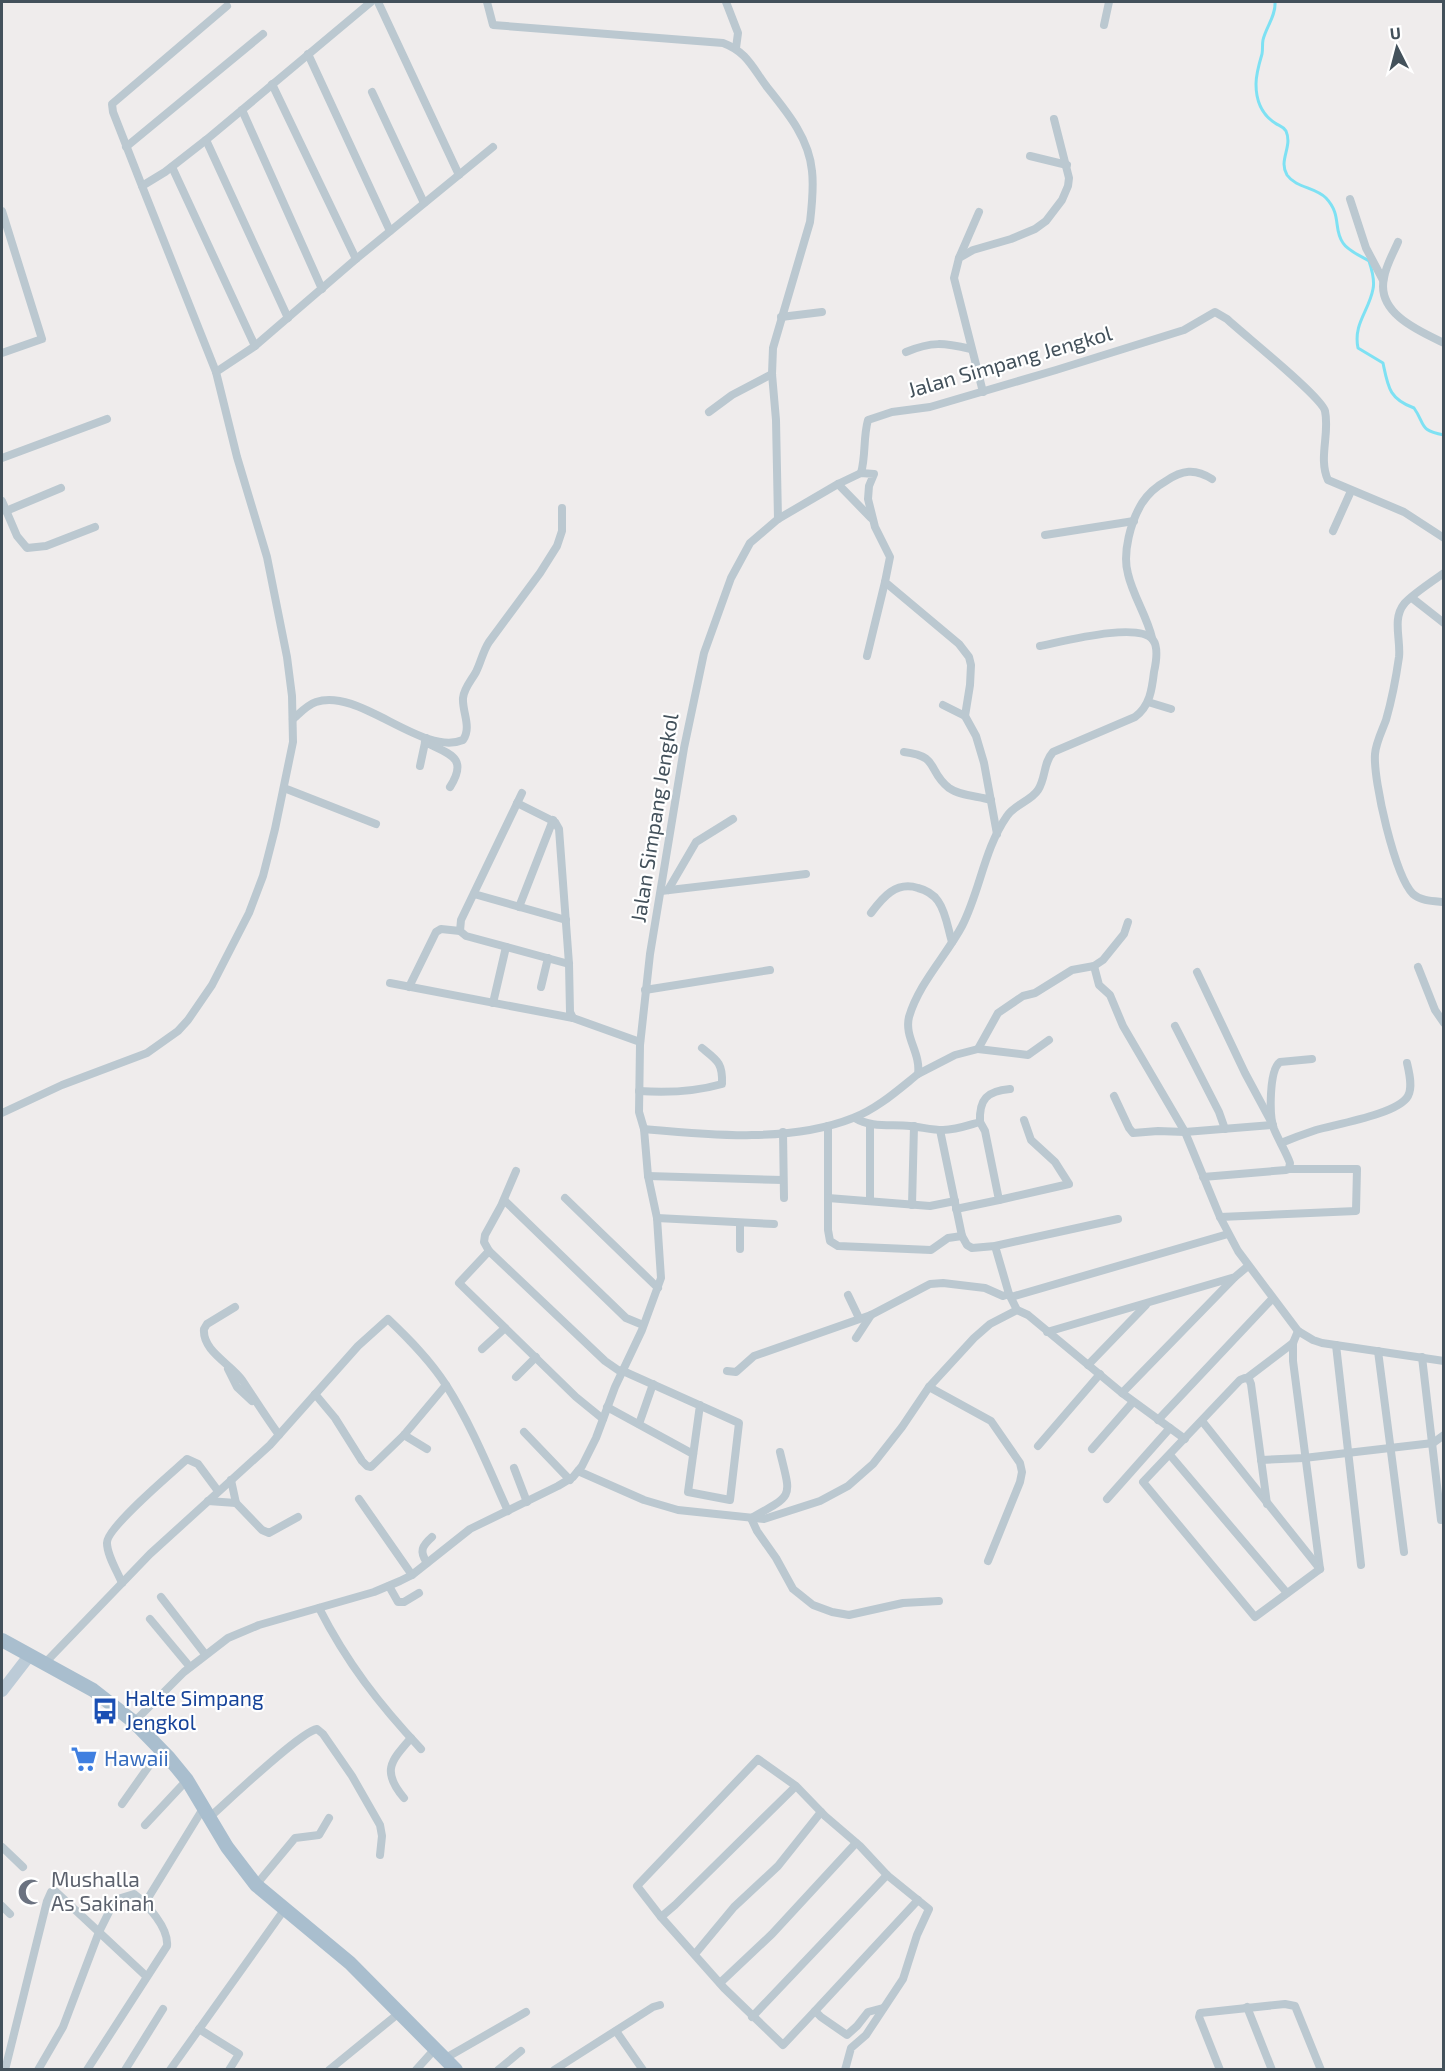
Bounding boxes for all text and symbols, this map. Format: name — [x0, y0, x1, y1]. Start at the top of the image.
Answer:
north arrow — [1367, 18, 1427, 78]
text: U — [1389, 23, 1402, 43]
street label: Jalan Simpang Jengkol — [904, 319, 1115, 402]
street label: Jalan Simpang Jengkol — [625, 711, 683, 924]
place label: Halte Simpang Jengkol — [125, 1685, 264, 1734]
bus stop icon: Halte Simpang Jengkol — [90, 1696, 120, 1726]
supermarket icon: Hawaii — [69, 1744, 99, 1774]
place label: Hawaii — [104, 1745, 169, 1770]
place label: Mushalla As Sakinah — [51, 1866, 155, 1915]
mosque icon: Mushalla As Sakinah — [16, 1877, 46, 1907]

